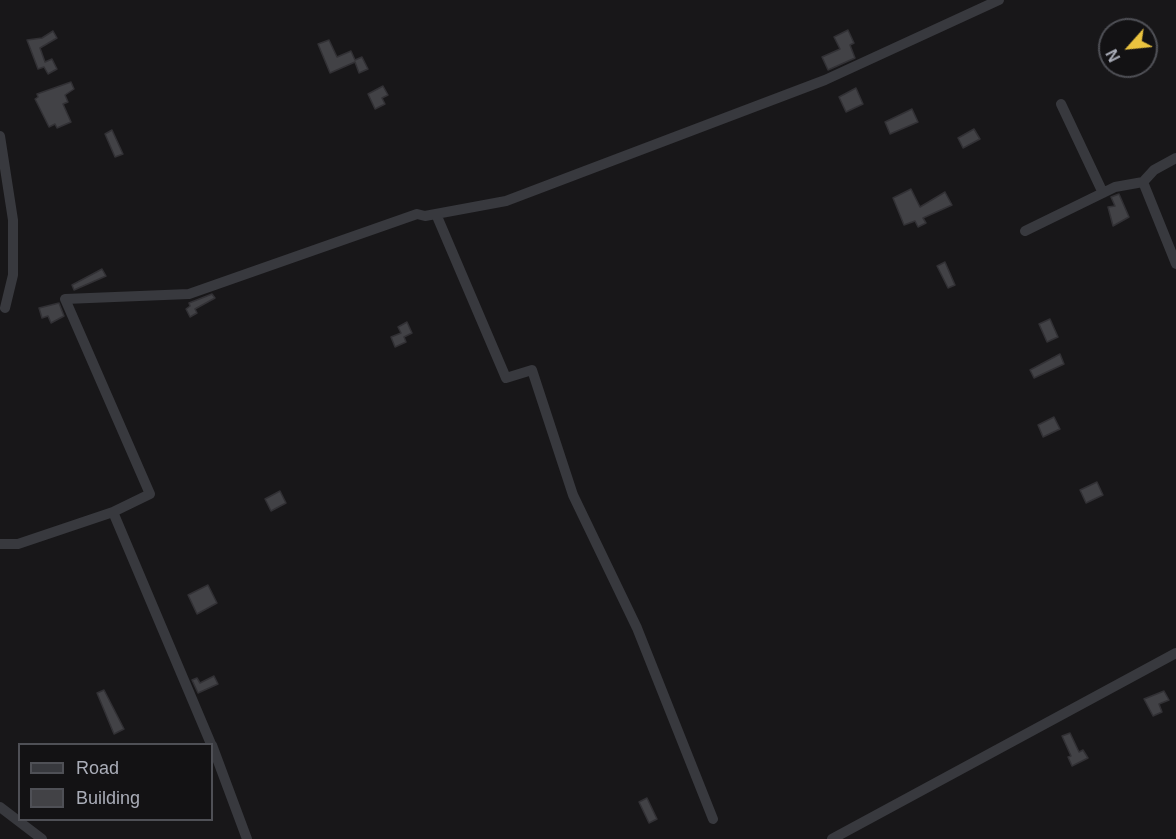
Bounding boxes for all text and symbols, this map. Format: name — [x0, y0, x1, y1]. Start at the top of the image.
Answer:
north arrow — [1098, 18, 1158, 78]
text: N — [1103, 46, 1123, 65]
legend — [18, 743, 213, 821]
text: Road — [76, 758, 119, 778]
text: Building — [76, 788, 140, 808]

